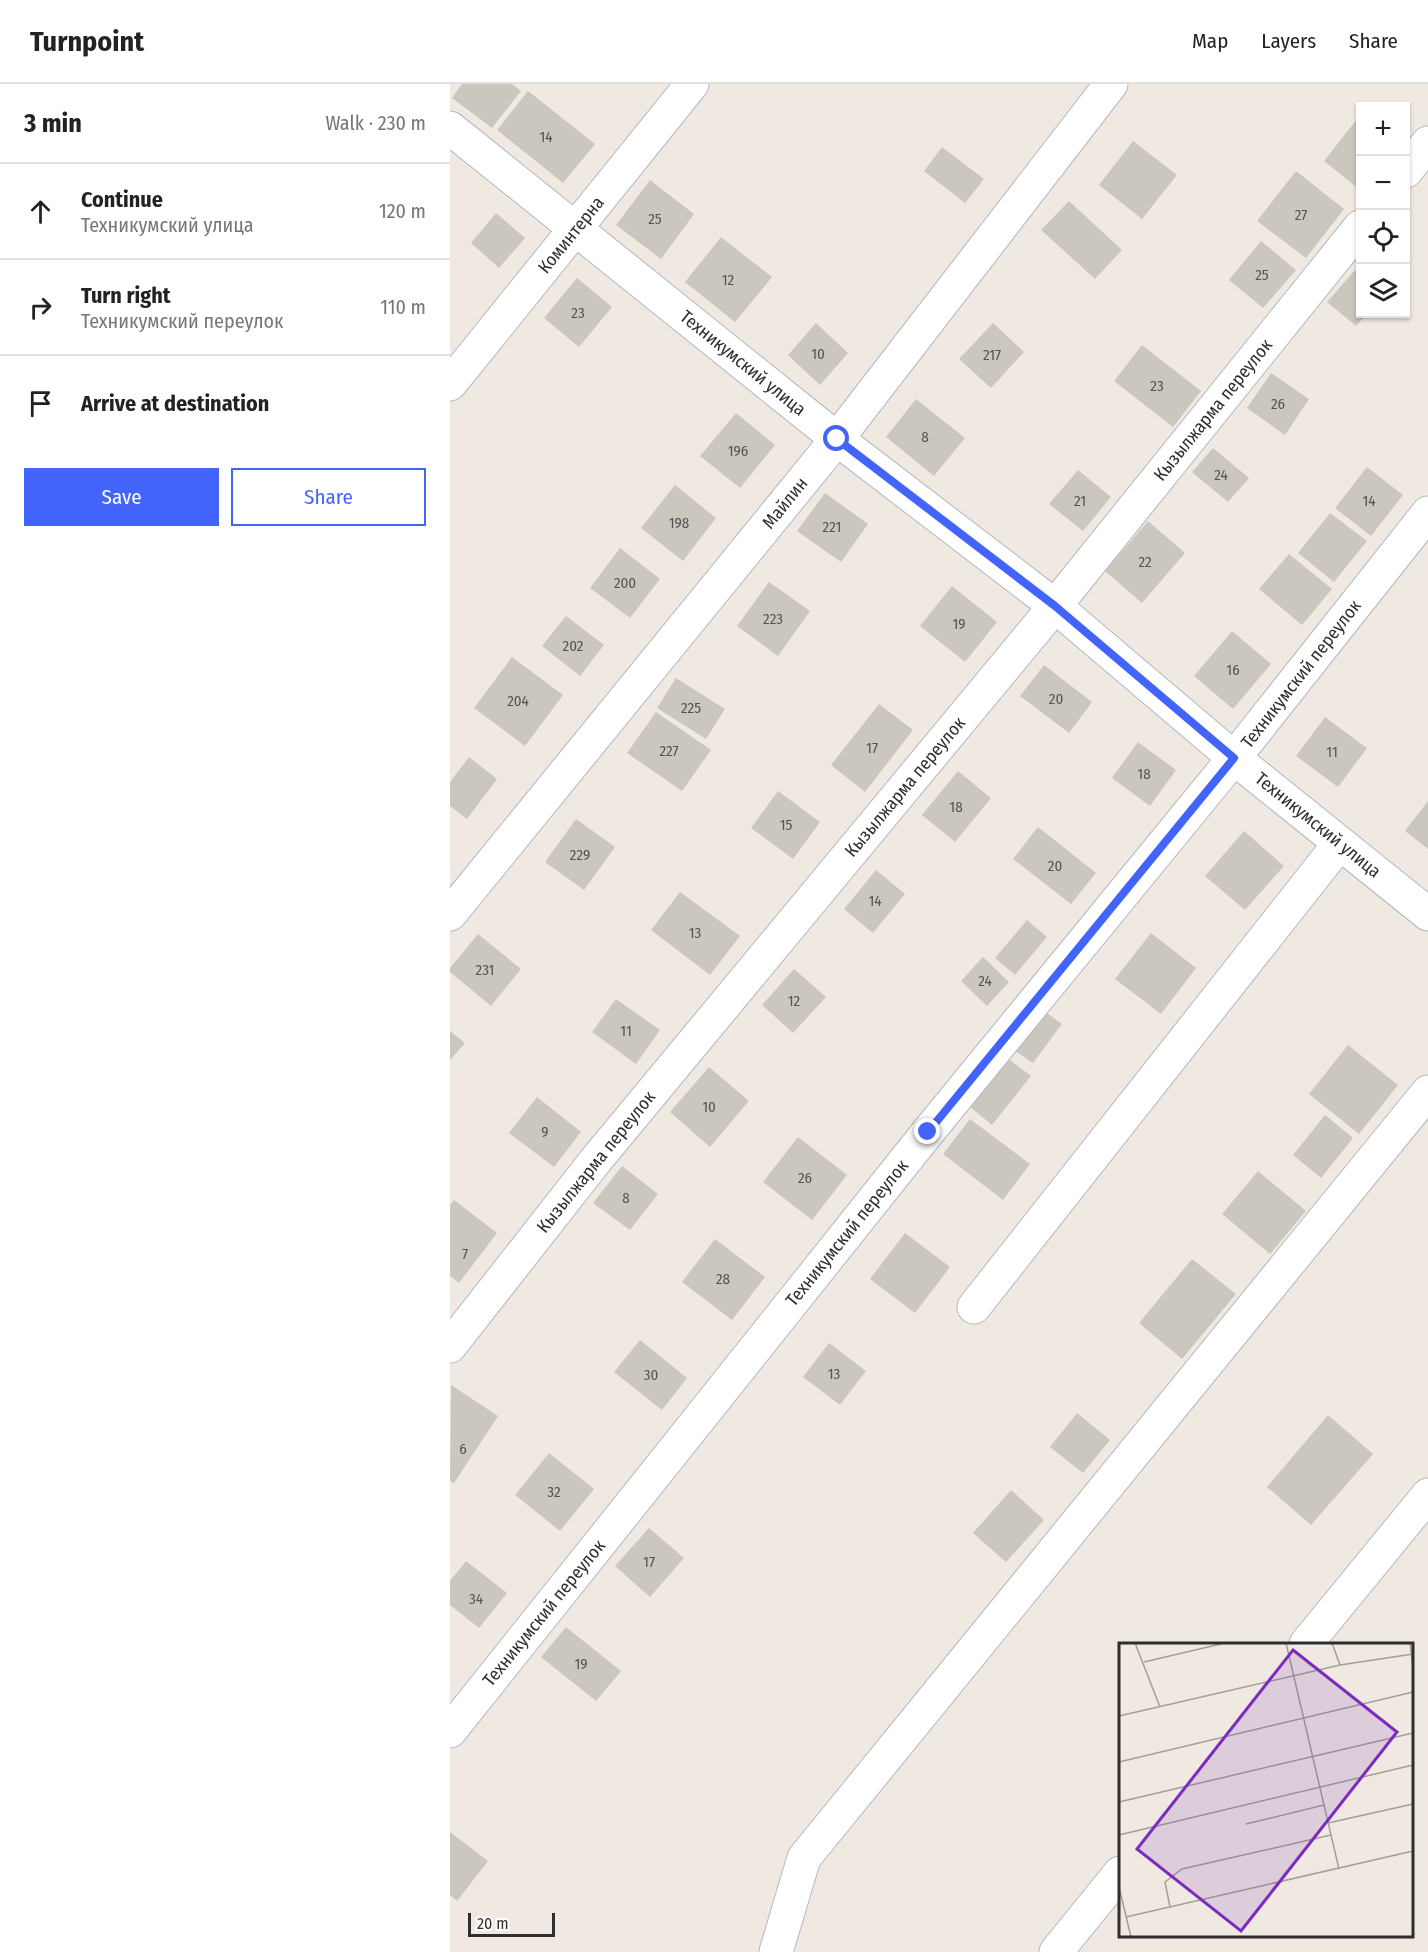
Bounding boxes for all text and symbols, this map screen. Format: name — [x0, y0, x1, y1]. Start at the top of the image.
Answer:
text: Turnpoint — [30, 25, 144, 58]
text: Map — [1192, 28, 1228, 54]
text: Layers — [1261, 28, 1316, 54]
text: Share — [1349, 28, 1398, 54]
map controls — [1356, 102, 1410, 318]
button: + — [1356, 102, 1410, 156]
text: 3 min — [24, 108, 82, 139]
text: Walk · 230 m — [325, 111, 426, 135]
house number: 14 — [539, 128, 553, 146]
button: − — [1356, 156, 1410, 210]
text: Continue — [81, 186, 163, 213]
street label: Коминтерна — [533, 192, 609, 278]
icon: ahead — [24, 195, 57, 228]
text: 120 m — [379, 199, 426, 223]
house number: 27 — [1295, 206, 1307, 224]
house number: 25 — [648, 210, 662, 228]
button: locate — [1356, 210, 1410, 264]
text: Техникумский улица — [81, 213, 254, 237]
button: layers — [1356, 264, 1410, 318]
house number: 25 — [1255, 266, 1269, 284]
house number: 12 — [722, 271, 735, 289]
text: Turn right — [81, 282, 170, 309]
icon: right — [24, 291, 57, 324]
text: 110 m — [380, 295, 426, 319]
house number: 23 — [571, 304, 585, 322]
street label: Техникумский улица — [676, 306, 810, 421]
text: Техникумский переулок — [81, 309, 283, 333]
street label: Кызылжарма переулок — [1149, 334, 1277, 485]
house number: 10 — [811, 345, 825, 363]
house number: 217 — [983, 346, 1001, 364]
house number: 23 — [1150, 377, 1164, 395]
icon: arrive — [24, 387, 57, 420]
text: Arrive at destination — [81, 390, 269, 417]
house number: 26 — [1271, 395, 1285, 413]
route start — [823, 425, 849, 451]
house number: 8 — [921, 428, 929, 446]
house number: 196 — [728, 442, 748, 460]
house number: 24 — [1214, 466, 1228, 484]
button: Save — [24, 468, 219, 526]
button: Share — [231, 468, 426, 526]
street label: Майлин — [758, 473, 812, 533]
house number: 21 — [1074, 492, 1086, 510]
house number: 14 — [1362, 492, 1376, 510]
house number: 198 — [669, 514, 689, 532]
house number: 221 — [823, 518, 841, 536]
house number: 22 — [1138, 553, 1152, 571]
house number: 200 — [614, 574, 636, 592]
street label: Техникумский переулок — [1236, 595, 1366, 753]
house number: 223 — [763, 610, 783, 628]
house number: 19 — [952, 615, 966, 633]
house number: 202 — [563, 637, 584, 655]
house number: 16 — [1226, 661, 1240, 679]
house number: 20 — [1049, 690, 1063, 708]
house number: 204 — [507, 692, 529, 710]
house number: 225 — [681, 699, 701, 717]
street label: Кызылжарма переулок — [840, 712, 970, 862]
house number: 17 — [866, 739, 878, 757]
house number: 227 — [659, 742, 679, 760]
house number: 11 — [1326, 743, 1338, 761]
house number: 18 — [1137, 765, 1151, 783]
street label: Техникумский улица — [1251, 768, 1385, 883]
house number: 18 — [949, 798, 963, 816]
house number: 15 — [780, 816, 792, 834]
house number: 229 — [570, 846, 590, 864]
house number: 20 — [1048, 857, 1062, 875]
house number: 14 — [868, 892, 882, 910]
house number: 13 — [689, 924, 702, 942]
house number: 231 — [476, 961, 494, 979]
house number: 24 — [978, 972, 992, 990]
house number: 12 — [788, 992, 801, 1010]
house number: 11 — [620, 1022, 632, 1040]
street label: Кызылжарма переулок — [532, 1086, 660, 1237]
house number: 10 — [702, 1098, 716, 1116]
route end — [914, 1118, 940, 1144]
house number: 9 — [541, 1123, 549, 1141]
street label: Техникумский переулок — [781, 1155, 913, 1311]
house number: 26 — [798, 1169, 812, 1187]
house number: 8 — [622, 1189, 630, 1207]
house number: 7 — [462, 1245, 468, 1263]
house number: 28 — [716, 1270, 730, 1288]
house number: 13 — [828, 1365, 841, 1383]
house number: 30 — [644, 1366, 658, 1384]
house number: 6 — [459, 1440, 467, 1458]
house number: 32 — [547, 1483, 561, 1501]
street label: Техникумский переулок — [478, 1535, 610, 1691]
house number: 17 — [643, 1553, 655, 1571]
house number: 34 — [469, 1590, 483, 1608]
inset map — [1119, 1643, 1413, 1937]
house number: 19 — [574, 1655, 588, 1673]
scale bar — [468, 1910, 555, 1938]
text: 20 m — [477, 1914, 508, 1933]

